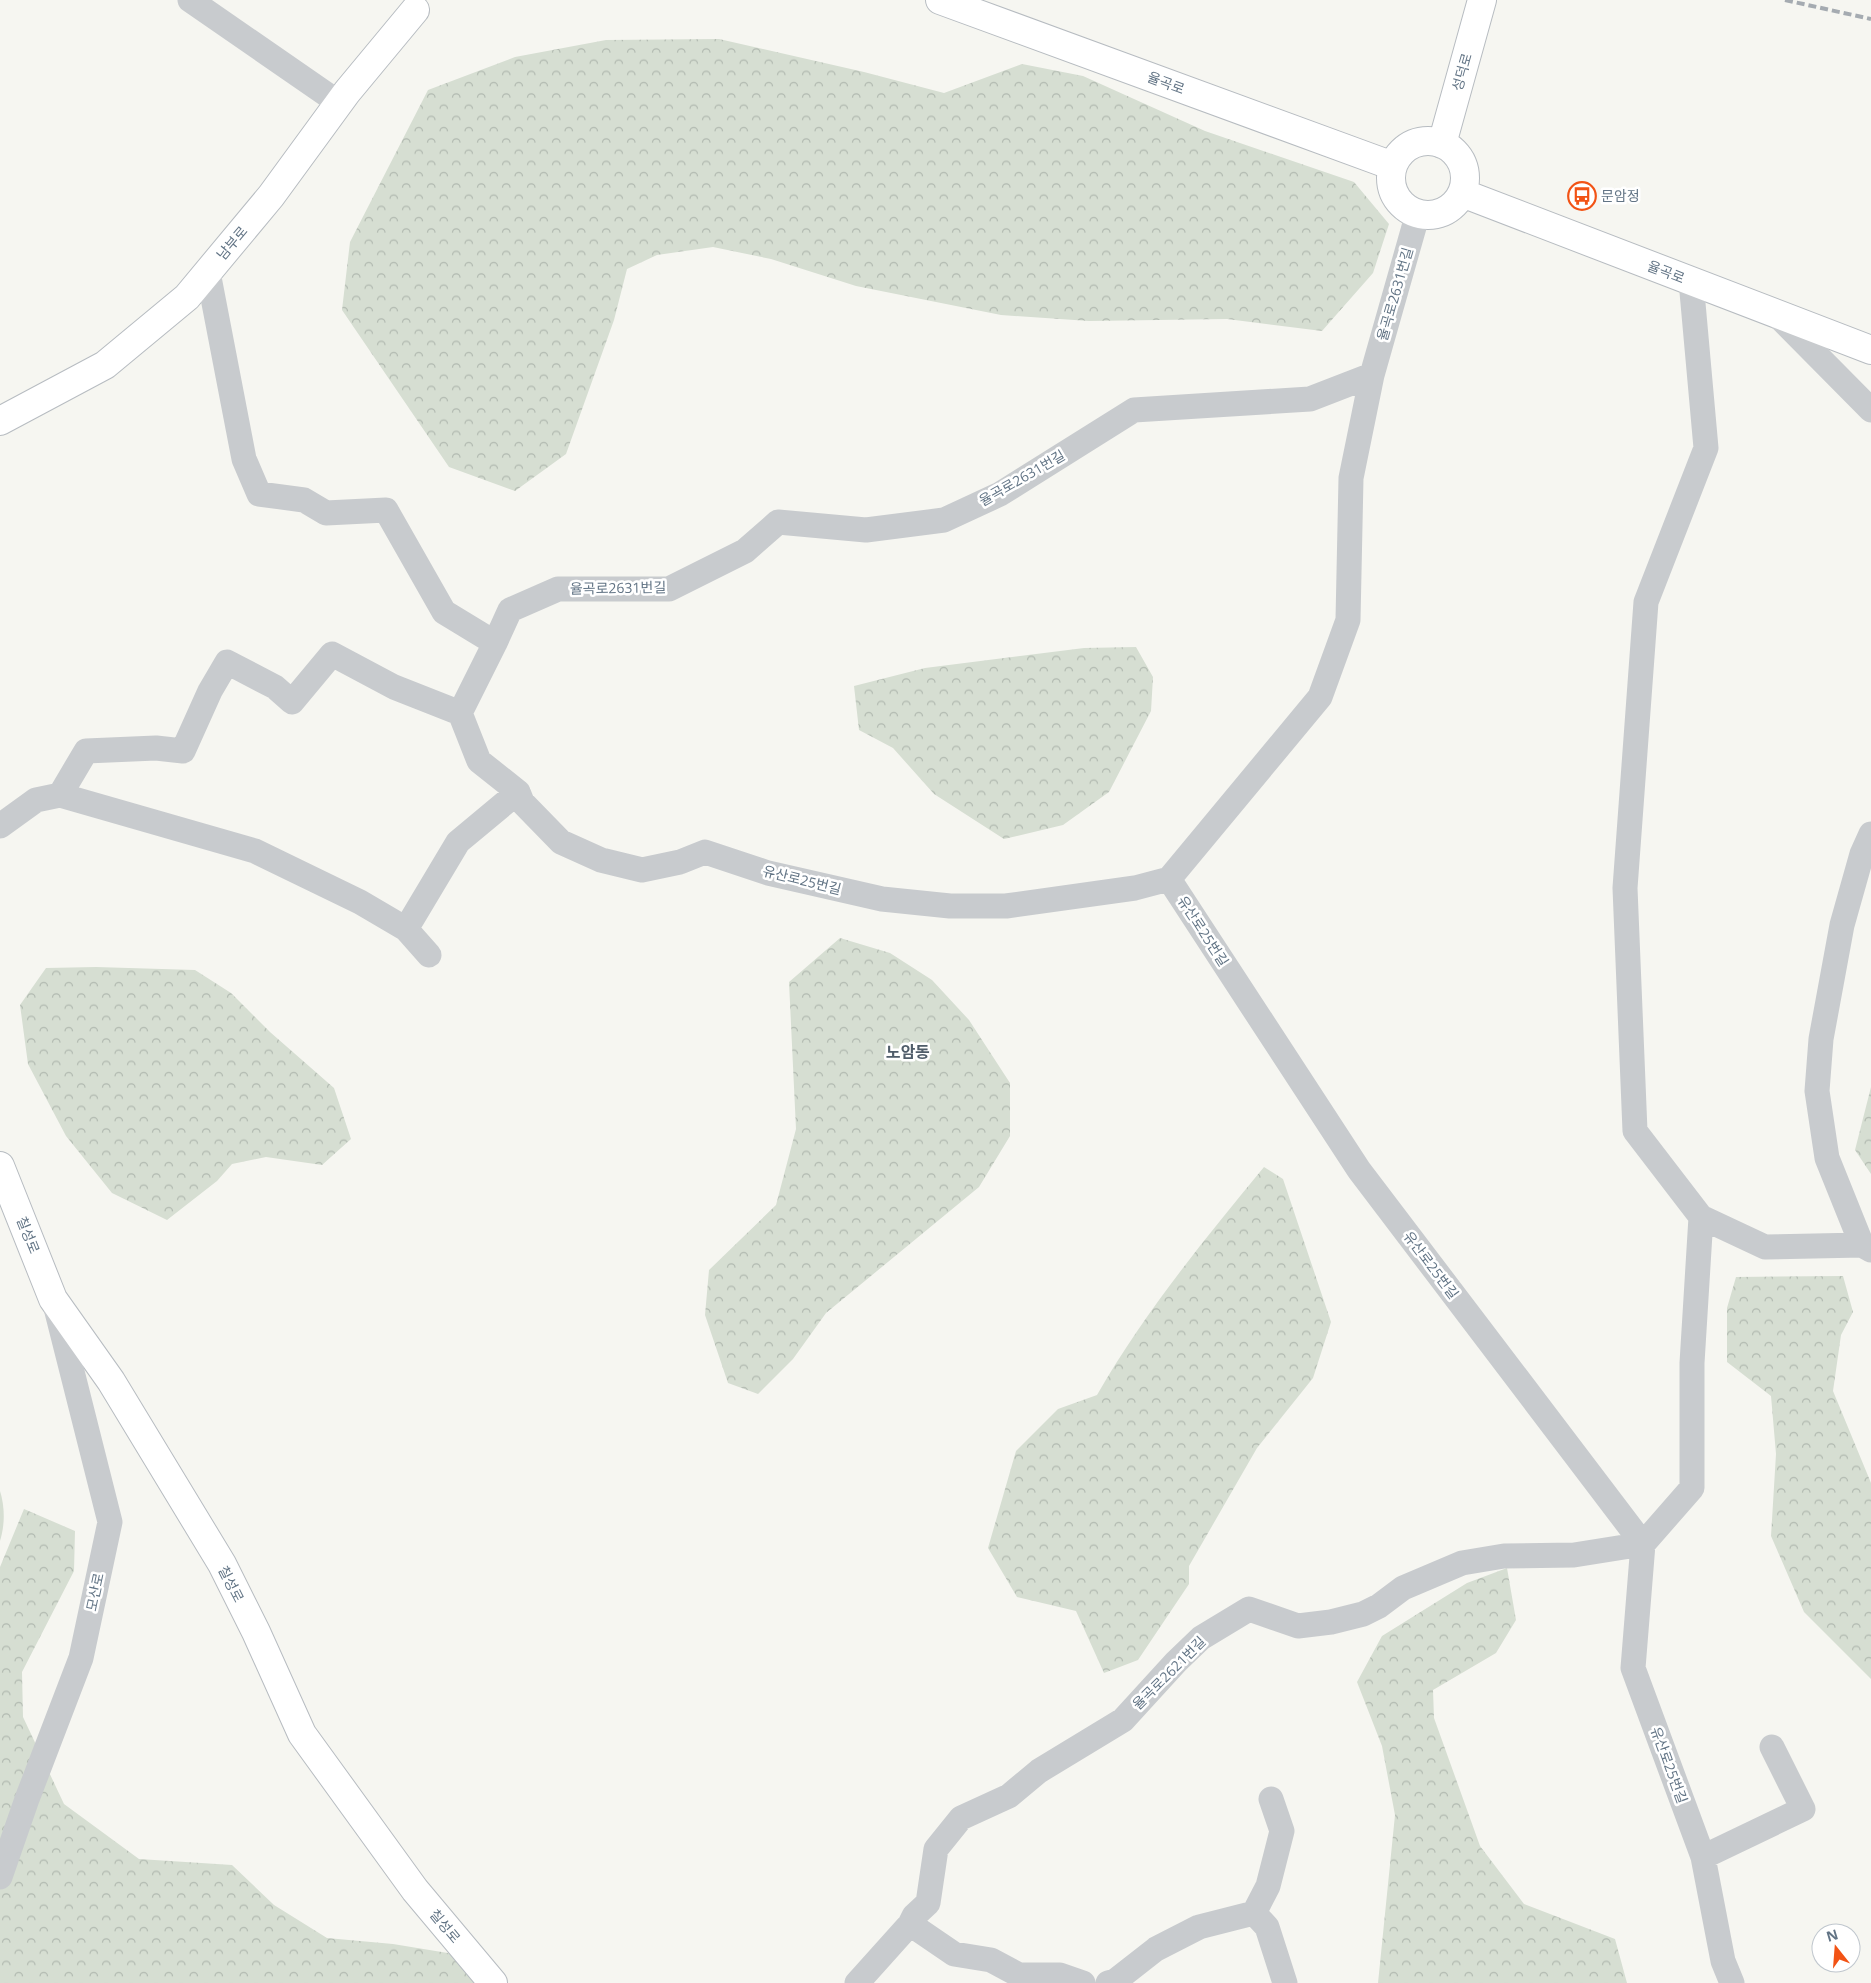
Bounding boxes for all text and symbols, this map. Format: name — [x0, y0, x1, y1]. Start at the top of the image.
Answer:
street label: 성덕로 — [1447, 51, 1476, 93]
street label: 율곡로 — [1145, 67, 1188, 98]
bus stop icon: 문암정 — [1567, 181, 1597, 211]
place label: 문암정 — [1601, 186, 1640, 205]
street label: 남부로 — [212, 222, 251, 264]
street label: 율곡로2631번길 — [1372, 245, 1417, 343]
street label: 율곡로 — [1645, 256, 1688, 287]
street label: 율곡로2631번길 — [975, 445, 1068, 510]
street label: 율곡로2631번길 — [570, 577, 666, 598]
street label: 유산로25번길 — [761, 861, 843, 898]
street label: 유산로25번길 — [1174, 892, 1233, 970]
district label: 노암동 — [886, 1041, 930, 1063]
street label: 칠성로 — [12, 1213, 45, 1256]
street label: 유산로25번길 — [1400, 1227, 1463, 1303]
street label: 칠성로 — [214, 1562, 249, 1605]
street label: 모산로 — [81, 1571, 108, 1613]
street label: 율곡로2621번길 — [1128, 1632, 1209, 1713]
street label: 유산로25번길 — [1647, 1724, 1692, 1806]
street label: 칠성로 — [426, 1905, 465, 1947]
north arrow — [1811, 1923, 1861, 1973]
text: N — [1824, 1924, 1840, 1946]

